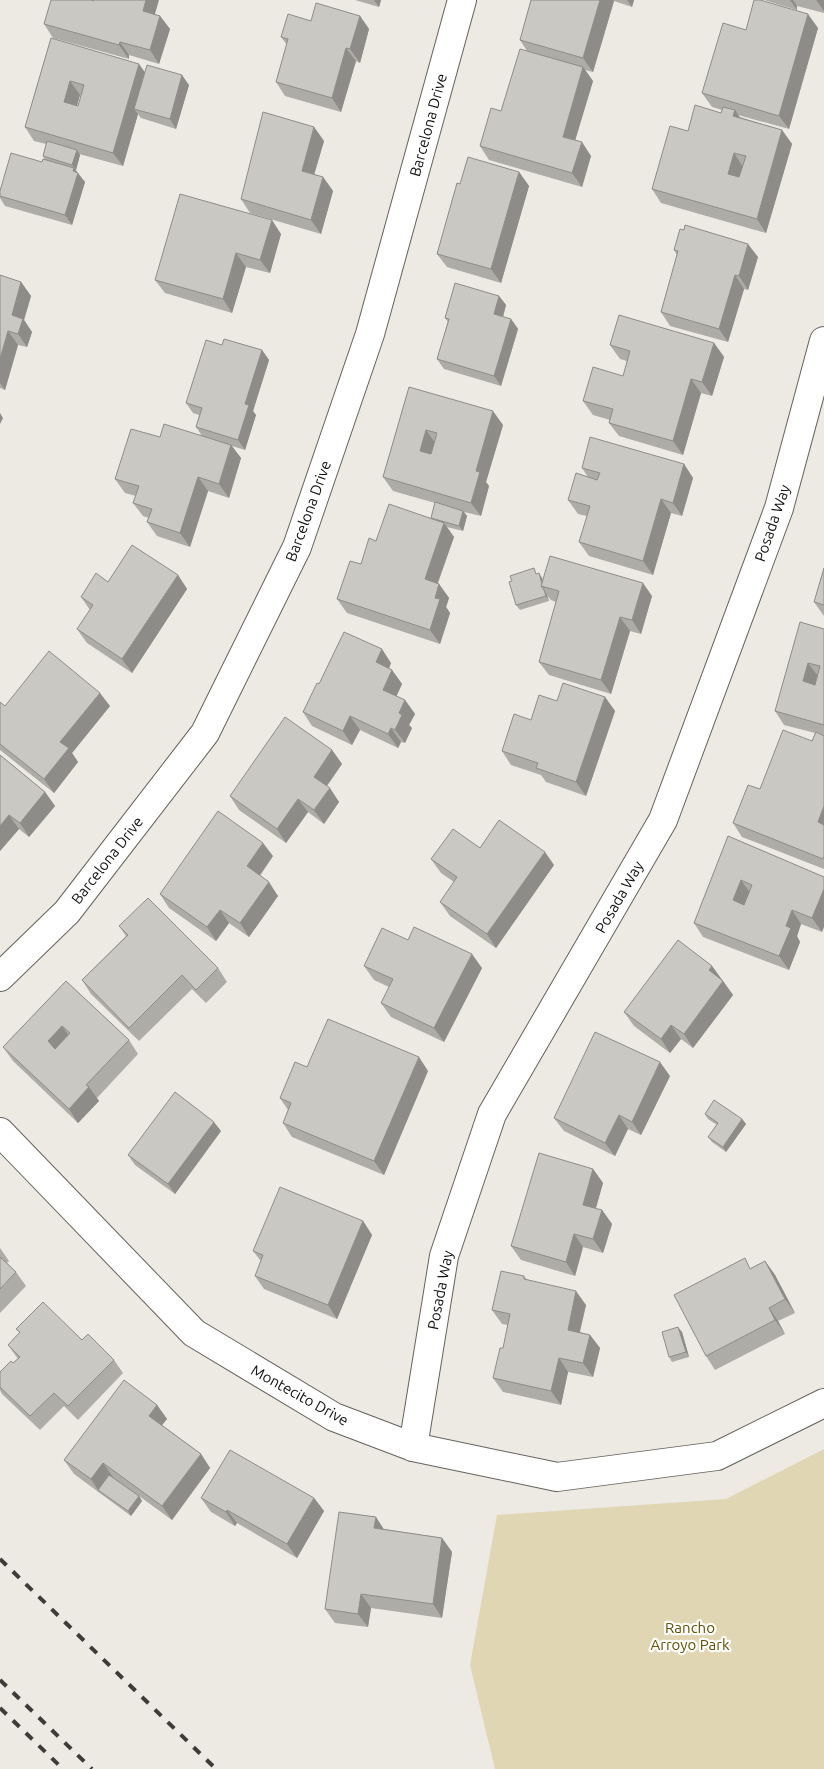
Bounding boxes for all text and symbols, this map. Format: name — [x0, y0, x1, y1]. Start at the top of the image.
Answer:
street label: Barcelona Drive — [406, 72, 450, 178]
street label: Barcelona Drive — [282, 458, 334, 564]
street label: Posada Way — [751, 482, 793, 564]
street label: Barcelona Drive — [68, 813, 146, 907]
street label: Posada Way — [592, 858, 646, 936]
street label: Posada Way — [424, 1249, 456, 1331]
street label: Montecito Drive — [248, 1361, 352, 1429]
park label: Rancho Arroyo Park — [650, 1619, 730, 1653]

